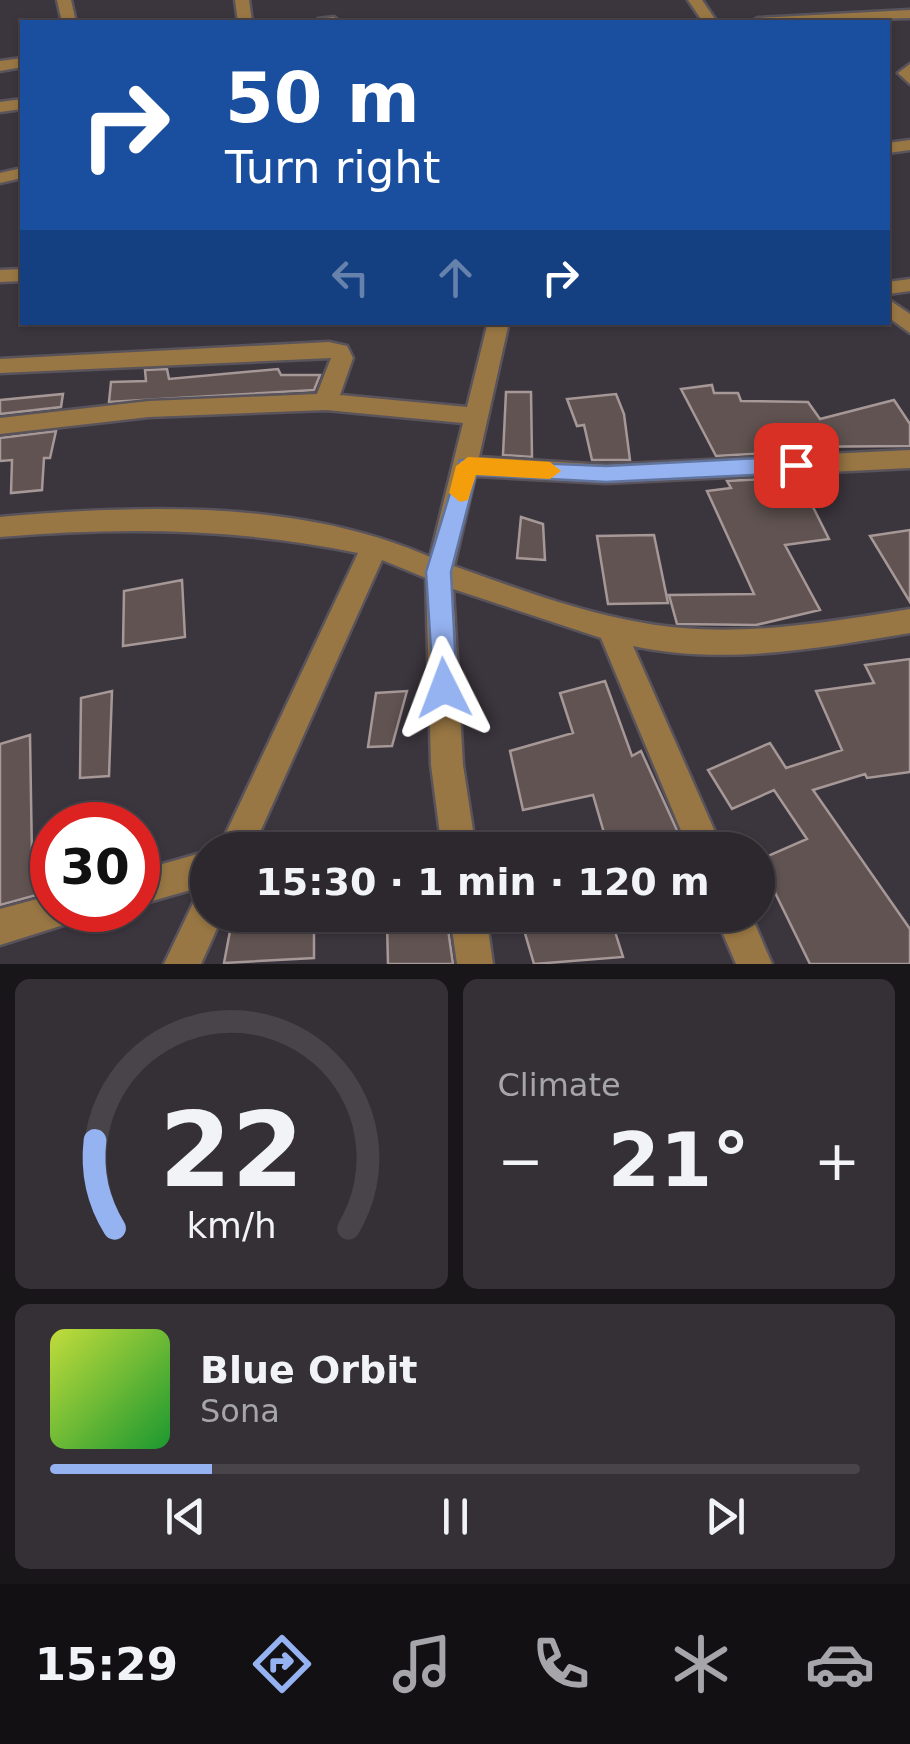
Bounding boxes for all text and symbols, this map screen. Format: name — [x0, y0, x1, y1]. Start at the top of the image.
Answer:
text: 50 m — [225, 57, 420, 139]
icon: right — [60, 60, 190, 190]
text: Turn right — [225, 141, 440, 194]
icon: left — [323, 250, 378, 305]
icon: ahead — [428, 250, 483, 305]
icon: right — [533, 250, 588, 305]
pin — [754, 423, 839, 508]
icon: arrive — [769, 438, 824, 493]
position arrow — [392, 636, 496, 740]
speed limit sign: 30 — [30, 802, 160, 932]
text: 15:30 · 1 min · 120 m — [255, 860, 710, 904]
text: Climate — [498, 1066, 621, 1104]
text: 22 — [159, 1089, 304, 1211]
text: 21° — [608, 1116, 750, 1204]
text: − — [498, 1129, 544, 1193]
text: + — [814, 1129, 860, 1193]
text: km/h — [186, 1205, 276, 1246]
text: Blue Orbit — [200, 1348, 417, 1392]
text: Sona — [200, 1392, 280, 1430]
icon: previous — [158, 1489, 213, 1544]
icon: pause — [428, 1489, 483, 1544]
icon: next — [698, 1489, 753, 1544]
icon: directions — [247, 1629, 317, 1699]
icon: music — [387, 1629, 457, 1699]
icon: phone — [526, 1629, 596, 1699]
icon: climate — [666, 1629, 736, 1699]
icon: car — [805, 1629, 875, 1699]
text: 15:29 — [35, 1638, 178, 1691]

